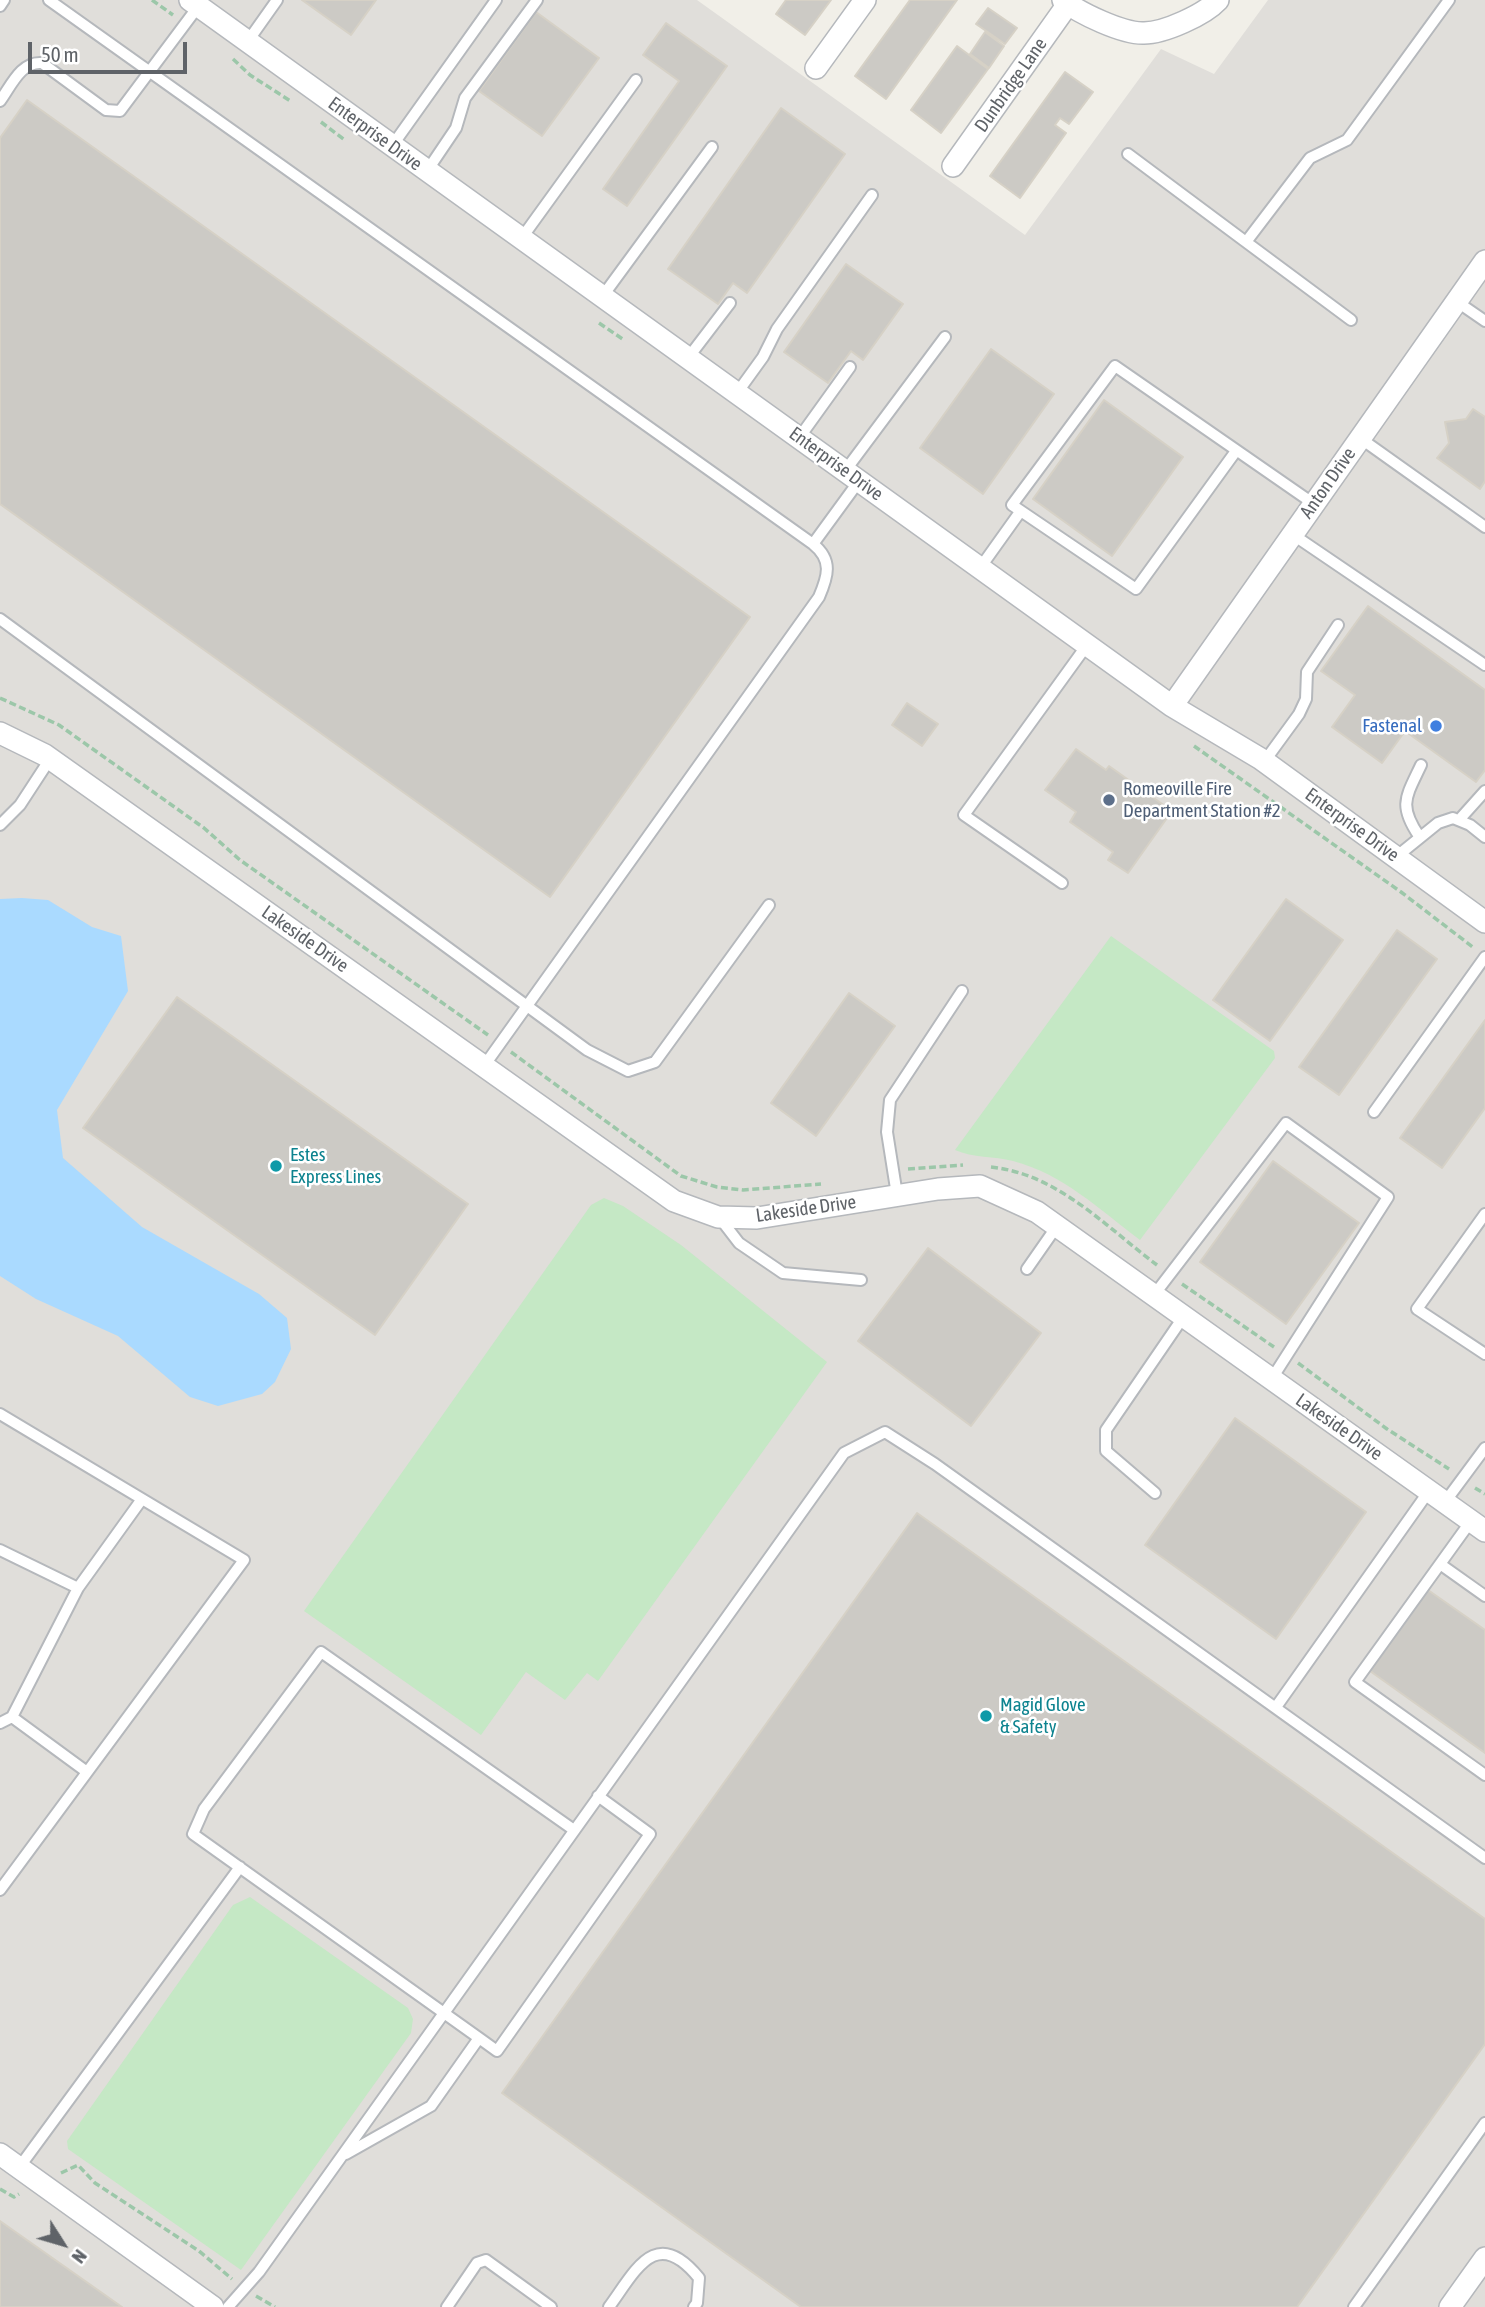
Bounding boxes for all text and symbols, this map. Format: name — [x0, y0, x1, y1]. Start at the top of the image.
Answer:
scale bar — [32, 28, 191, 72]
street label: Dunbridge Lane — [970, 33, 1052, 137]
text: 50 m — [41, 42, 79, 66]
street label: Enterprise Drive — [324, 92, 426, 176]
street label: Enterprise Drive — [785, 422, 887, 506]
street label: Anton Drive — [1295, 443, 1361, 523]
place label: Fastenal — [1362, 715, 1422, 737]
marker: Fastenal — [1428, 718, 1444, 734]
place label: Romeoville Fire Department Station #2 — [1123, 778, 1281, 822]
street label: Enterprise Drive — [1301, 783, 1403, 867]
marker: Romeoville Fire Department Station #2 — [1101, 792, 1117, 808]
street label: Lakeside Drive — [257, 901, 353, 977]
place label: Estes Express Lines — [290, 1144, 381, 1188]
marker: Estes Express Lines — [268, 1158, 284, 1174]
street label: Lakeside Drive — [754, 1191, 858, 1227]
street label: Lakeside Drive — [1291, 1389, 1387, 1465]
place label: Magid Glove & Safety — [1000, 1694, 1086, 1738]
marker: Magid Glove & Safety — [978, 1708, 994, 1724]
north arrow — [28, 2209, 98, 2279]
text: N — [68, 2246, 92, 2268]

